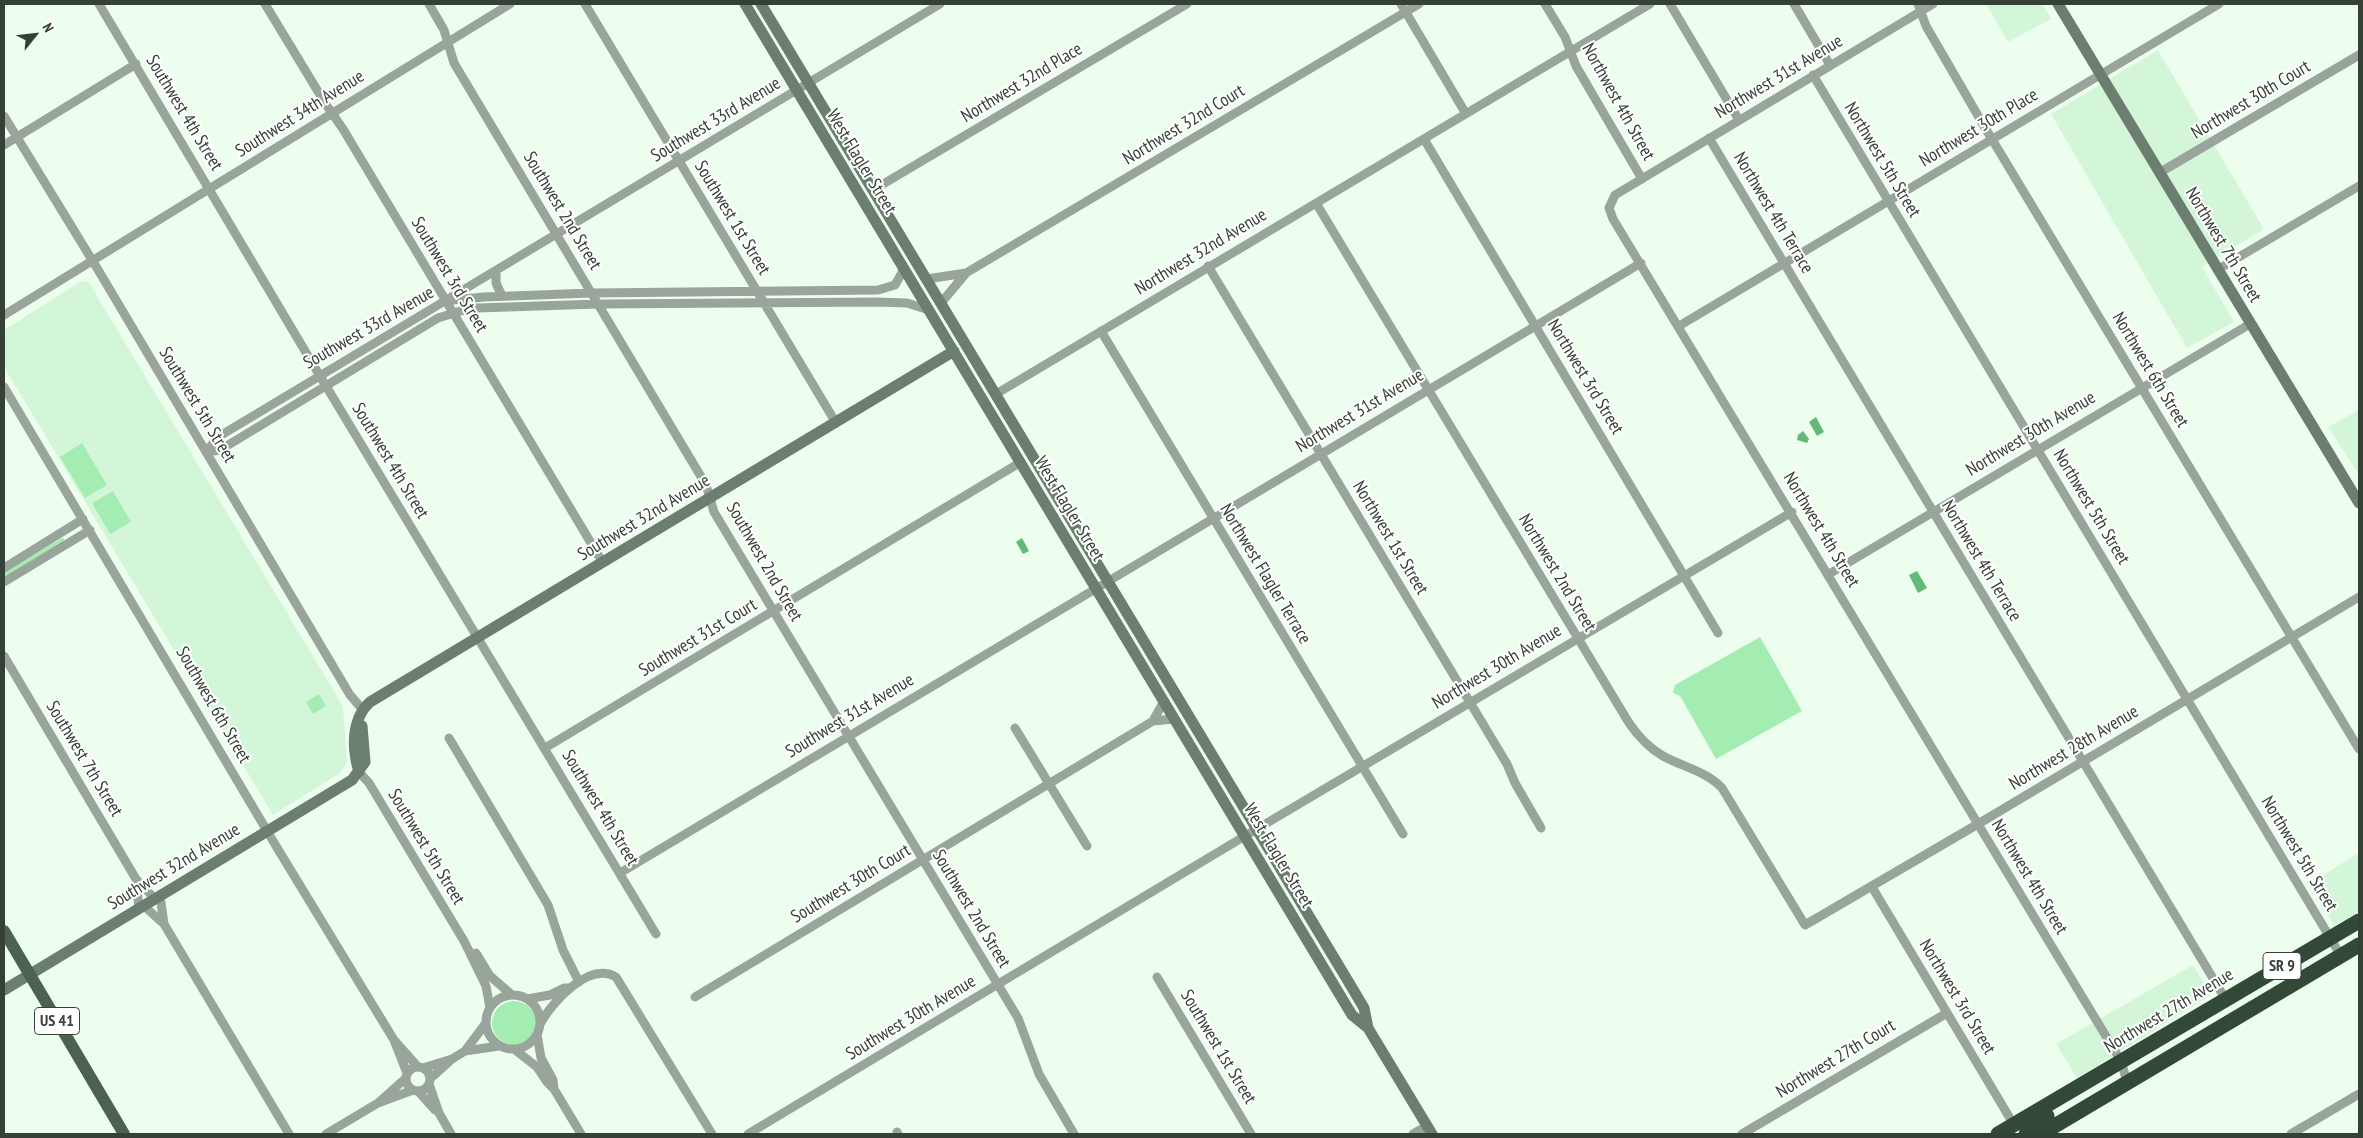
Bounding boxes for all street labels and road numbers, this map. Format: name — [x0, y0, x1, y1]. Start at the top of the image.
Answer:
street label: Northwest 31st Avenue — [1711, 30, 1847, 124]
street label: Northwest 32nd Place — [958, 38, 1086, 128]
street label: Northwest 4th Street — [1577, 40, 1659, 164]
street label: Southwest 4th Street — [141, 51, 227, 175]
street label: Northwest 30th Court — [2188, 56, 2314, 144]
street label: Southwest 34th Avenue — [232, 66, 368, 162]
street label: Southwest 33rd Avenue — [647, 73, 785, 167]
street label: Northwest 32nd Court — [1119, 80, 1249, 170]
street label: Northwest 30th Place — [1916, 84, 2042, 172]
street label: Northwest 5th Street — [1839, 99, 1925, 221]
street label: West Flagler Street — [821, 106, 901, 218]
street label: Southwest 2nd Street — [518, 148, 606, 274]
street label: Northwest 4th Terrace — [1728, 149, 1818, 277]
street label: Southwest 1st Street — [689, 157, 775, 279]
street label: Northwest 7th Street — [2180, 184, 2266, 306]
street label: Northwest 32nd Avenue — [1131, 204, 1271, 300]
street label: Southwest 3rd Street — [406, 213, 492, 337]
street label: Southwest 33rd Avenue — [300, 282, 438, 374]
street label: Northwest 6th Street — [2107, 309, 2193, 431]
street label: Northwest 3rd Street — [1542, 316, 1628, 438]
street label: Southwest 5th Street — [154, 343, 240, 467]
street label: Northwest 31st Avenue — [1292, 364, 1428, 458]
street label: Northwest 30th Avenue — [1963, 387, 2099, 481]
street label: Southwest 4th Street — [347, 399, 433, 523]
street label: Northwest 5th Street — [2048, 446, 2134, 568]
street label: West Flagler Street — [1029, 453, 1109, 565]
street label: Northwest 4th Street — [1778, 469, 1864, 591]
street label: Southwest 32nd Avenue — [574, 470, 714, 566]
street label: Northwest 1st Street — [1348, 477, 1432, 599]
street label: Northwest 4th Terrace — [1936, 497, 2026, 625]
street label: Southwest 2nd Street — [721, 499, 807, 625]
street label: Northwest Flagler Terrace — [1215, 500, 1315, 648]
street label: Northwest 2nd Street — [1513, 510, 1601, 636]
street label: Southwest 31st Court — [635, 594, 761, 682]
street label: Northwest 30th Avenue — [1429, 620, 1565, 714]
street label: Southwest 6th Street — [171, 643, 255, 767]
street label: Southwest 31st Avenue — [782, 669, 918, 763]
street label: Southwest 7th Street — [41, 697, 127, 821]
street label: Northwest 28th Avenue — [2006, 701, 2142, 795]
street label: Southwest 4th Street — [557, 746, 643, 870]
street label: Southwest 5th Street — [383, 785, 469, 909]
street label: Northwest 5th Street — [2256, 793, 2342, 915]
street label: West Flagler Street — [1238, 800, 1318, 912]
street label: Northwest 4th Street — [1986, 816, 2072, 938]
street label: Southwest 32nd Avenue — [104, 819, 244, 915]
street label: Southwest 30th Court — [787, 840, 915, 928]
street label: Southwest 2nd Street — [927, 846, 1015, 972]
street label: Northwest 3rd Street — [1914, 936, 2000, 1058]
road number: SR 9 — [2263, 952, 2301, 979]
street label: Northwest 27th Avenue — [2101, 964, 2237, 1058]
street label: Southwest 30th Avenue — [842, 971, 980, 1065]
street label: Southwest 1st Street — [1175, 986, 1261, 1108]
road number: US 41 — [34, 1008, 80, 1034]
street label: Northwest 27th Court — [1773, 1015, 1899, 1103]

